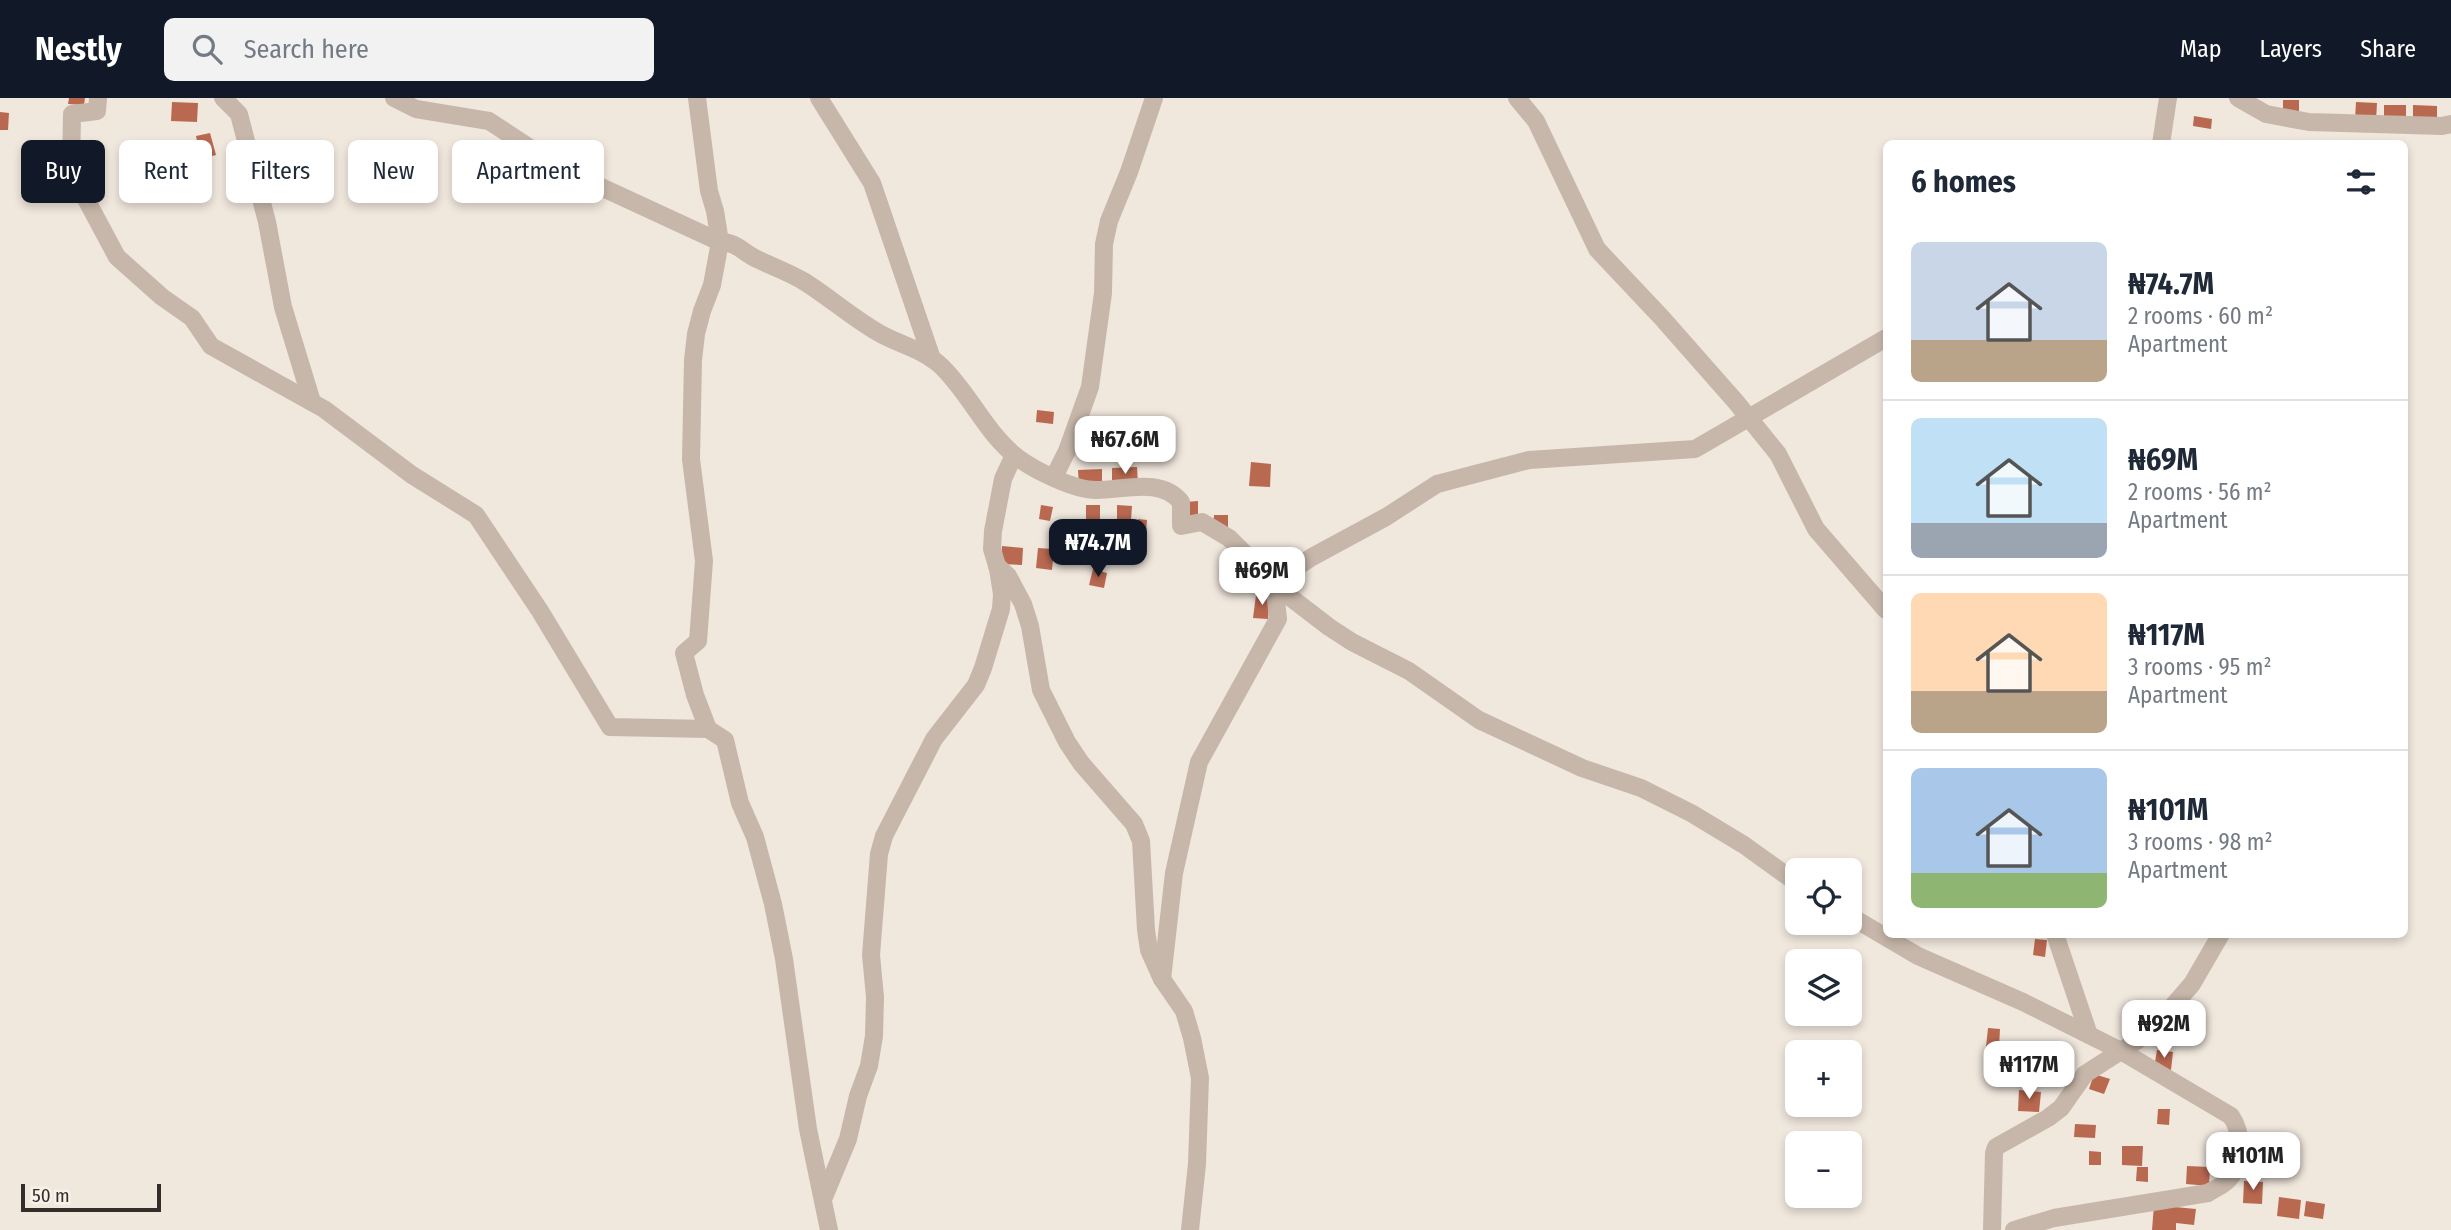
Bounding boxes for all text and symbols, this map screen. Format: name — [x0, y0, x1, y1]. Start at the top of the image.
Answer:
search box — [164, 18, 654, 81]
text: Nestly — [35, 29, 122, 69]
icon: search — [188, 30, 226, 68]
text: Search here — [244, 34, 369, 65]
text: Map — [2180, 35, 2222, 63]
text: Layers — [2260, 35, 2322, 63]
text: Share — [2360, 35, 2416, 63]
chip: Buy — [21, 140, 105, 203]
chip: Rent — [119, 140, 212, 203]
chip: Filters — [226, 140, 334, 203]
chip: New — [348, 140, 438, 203]
chip: Apartment — [452, 140, 604, 203]
icon: filters — [2342, 163, 2380, 201]
text: 6 homes — [1911, 164, 2016, 200]
text: ₦74.7M — [2128, 266, 2214, 302]
icon: home — [1967, 270, 2051, 354]
text: 2 rooms · 60 m² — [2128, 302, 2273, 330]
text: Apartment — [2128, 330, 2228, 358]
pin: ₦67.6M — [1068, 416, 1182, 476]
text: ₦67.6M — [1091, 425, 1159, 453]
text: ₦69M — [2128, 442, 2198, 478]
icon: home — [1967, 446, 2051, 530]
text: 2 rooms · 56 m² — [2128, 478, 2272, 506]
text: Apartment — [2128, 506, 2228, 534]
pin: ₦74.7M — [1041, 519, 1155, 579]
text: ₦74.7M — [1065, 528, 1131, 556]
pin: ₦69M — [1221, 547, 1303, 607]
text: ₦69M — [1235, 556, 1289, 584]
text: ₦117M — [2128, 617, 2205, 653]
icon: home — [1967, 621, 2051, 705]
text: 3 rooms · 95 m² — [2128, 653, 2272, 681]
text: Apartment — [2128, 681, 2228, 709]
text: ₦101M — [2128, 792, 2208, 828]
icon: home — [1967, 796, 2051, 880]
text: 3 rooms · 98 m² — [2128, 828, 2273, 856]
text: Apartment — [2128, 856, 2228, 884]
map controls — [1785, 858, 1862, 1208]
button: locate — [1785, 858, 1862, 935]
button: layers — [1785, 949, 1862, 1026]
pin: ₦92M — [2123, 1000, 2205, 1060]
text: ₦92M — [2138, 1009, 2190, 1037]
button: + — [1785, 1040, 1862, 1117]
pin: ₦117M — [1980, 1042, 2078, 1101]
text: ₦117M — [2000, 1050, 2058, 1078]
button: − — [1785, 1131, 1862, 1208]
pin: ₦101M — [2204, 1132, 2302, 1192]
text: ₦101M — [2222, 1141, 2284, 1169]
scale bar — [21, 1181, 161, 1213]
text: 50 m — [32, 1184, 70, 1207]

